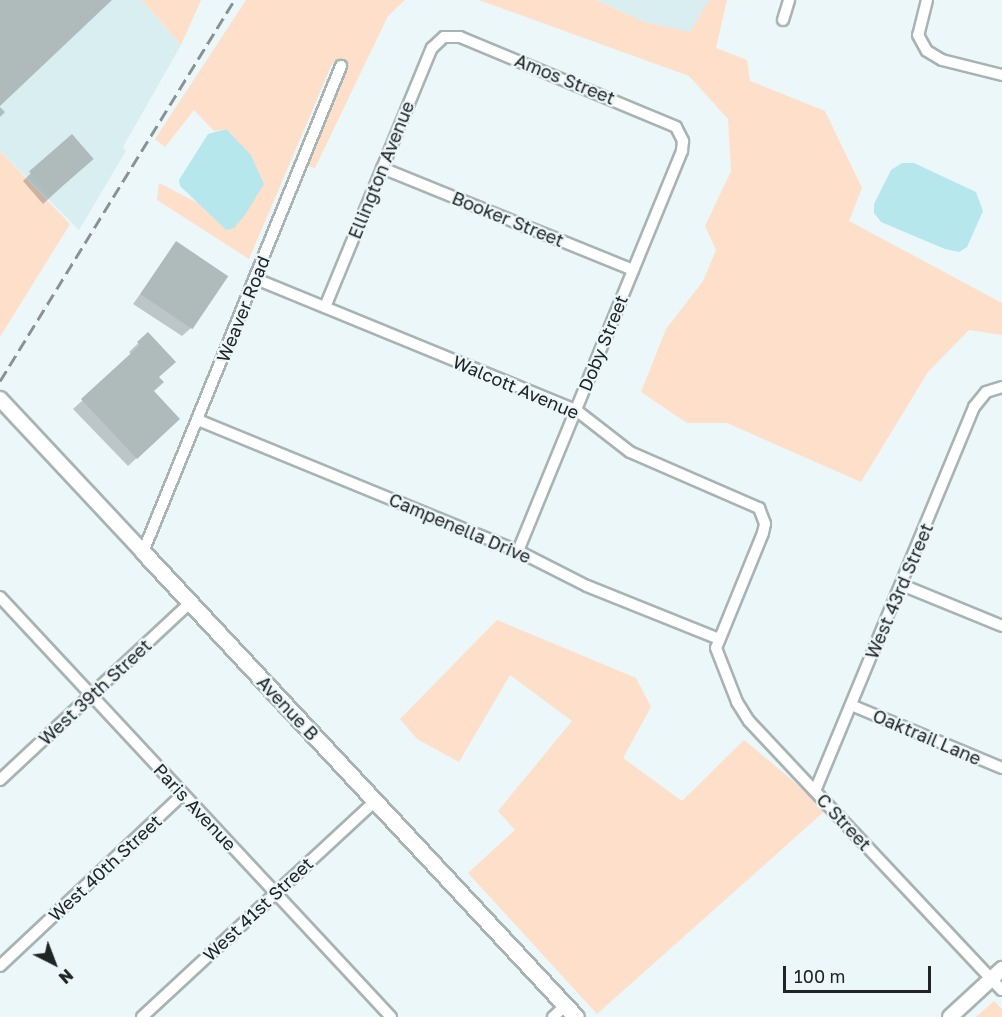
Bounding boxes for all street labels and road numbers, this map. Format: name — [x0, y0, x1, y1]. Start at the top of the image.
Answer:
street label: Amos Street — [512, 49, 618, 109]
street label: Ellington Avenue — [344, 98, 418, 242]
street label: Booker Street — [449, 187, 567, 251]
street label: Weaver Road — [212, 253, 274, 365]
street label: Doby Street — [574, 292, 632, 394]
street label: Walcott Avenue — [450, 351, 582, 423]
street label: Campenella Drive — [386, 488, 534, 568]
street label: West 43rd Street — [861, 520, 937, 662]
street label: West 39th Street — [34, 634, 156, 750]
street label: Avenue B — [253, 671, 323, 745]
street label: Oaktrail Lane — [870, 705, 984, 769]
street label: Paris Avenue — [149, 759, 241, 855]
street label: C Street — [812, 789, 876, 855]
street label: West 40th Street — [44, 810, 166, 926]
street label: West 41st Street — [199, 853, 317, 965]

